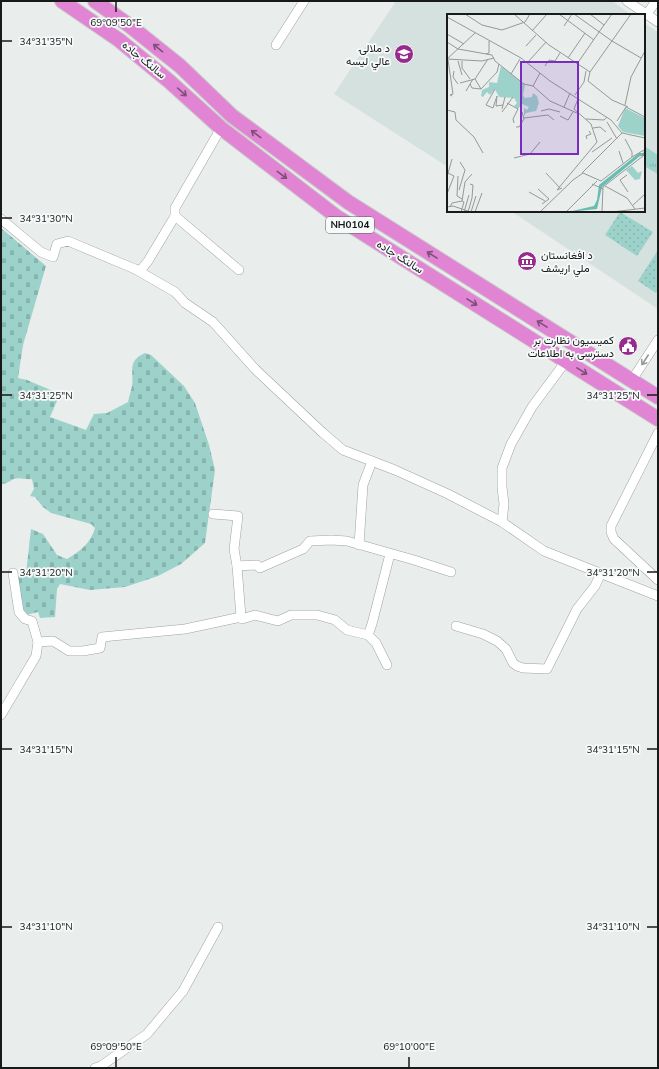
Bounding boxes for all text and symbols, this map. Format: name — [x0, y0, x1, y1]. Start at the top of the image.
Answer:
inset map — [447, 14, 645, 212]
text: 69°09'50"E — [90, 16, 142, 30]
text: 34°31'35"N — [19, 35, 73, 49]
street label: سالنگ جاده — [119, 38, 169, 82]
place label: د ملالۍ عالي لیسه — [346, 41, 390, 71]
school or university icon: د ملالۍ عالي لیسه — [393, 43, 415, 65]
one-way arrow — [152, 44, 163, 53]
one-way arrow — [177, 88, 187, 97]
one-way arrow — [250, 129, 261, 138]
one-way arrow — [277, 171, 288, 179]
text: 34°31'30"N — [19, 212, 73, 226]
road number: NH0104 — [326, 217, 374, 233]
street label: سالنگ جاده — [374, 237, 426, 277]
place label: د افغانستان ملي اریشف — [541, 248, 593, 278]
one-way arrow — [426, 250, 438, 258]
museum icon: د افغانستان ملي اریشف — [516, 250, 538, 272]
one-way arrow — [466, 298, 478, 306]
one-way arrow — [536, 319, 548, 327]
place label: کمیسیون نظارت بر دسترسی به اطلاعات — [528, 333, 614, 361]
public building icon: کمیسیون نظارت بر دسترسی به اطلاعات — [617, 335, 639, 357]
one-way arrow — [641, 354, 649, 365]
one-way arrow — [576, 367, 587, 375]
text: 34°31'25"N — [19, 389, 73, 403]
text: 34°31'25"N — [586, 389, 640, 403]
text: 34°31'20"N — [19, 566, 73, 580]
text: 34°31'20"N — [586, 566, 640, 580]
text: 34°31'15"N — [19, 743, 73, 757]
text: 34°31'15"N — [586, 743, 640, 757]
text: 34°31'10"N — [19, 920, 73, 934]
text: 34°31'10"N — [586, 920, 640, 934]
text: 69°09'50"E — [90, 1040, 142, 1054]
text: 69°10'00"E — [383, 1040, 435, 1054]

